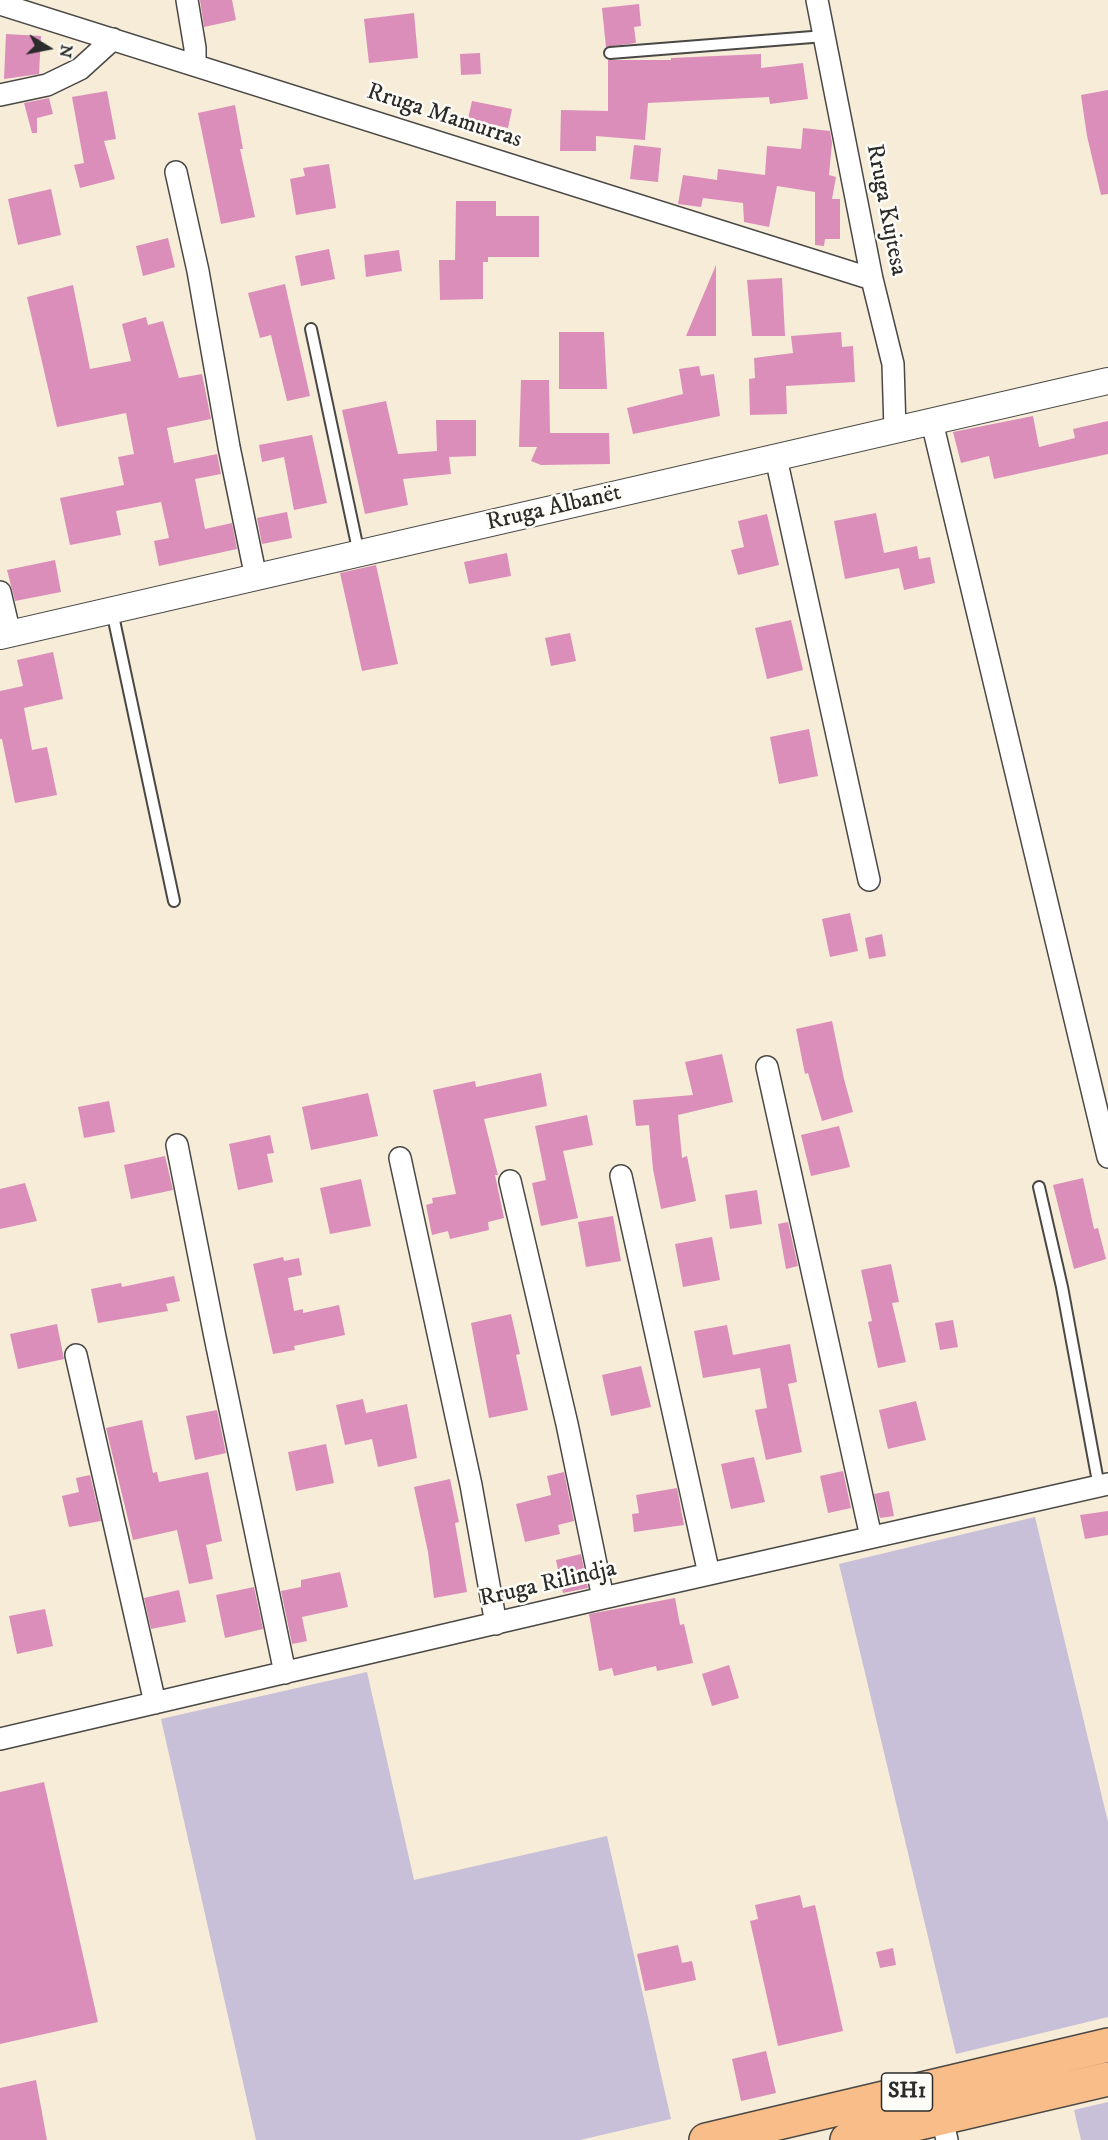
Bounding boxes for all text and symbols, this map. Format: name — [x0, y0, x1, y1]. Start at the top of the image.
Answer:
north arrow — [18, 18, 78, 78]
text: N — [55, 43, 77, 59]
street label: Rruga Mamurras — [363, 78, 525, 156]
street label: Rruga Kujtesa — [858, 142, 912, 278]
street label: Rruga Albanët — [484, 480, 624, 538]
street label: Rruga Rilindja — [477, 1555, 619, 1615]
road number: SH1 — [882, 2073, 932, 2111]

